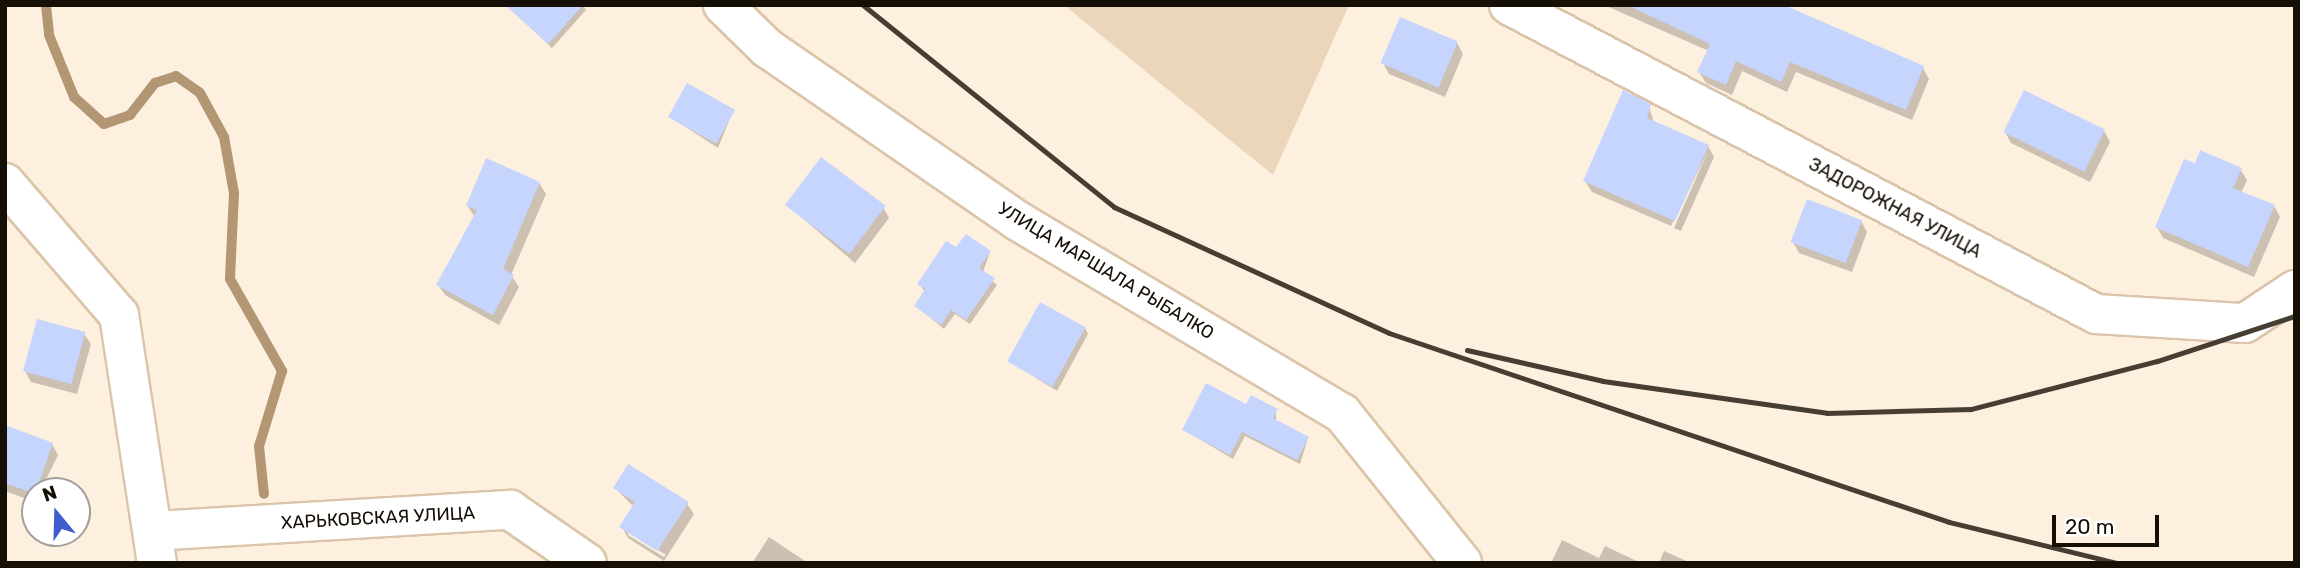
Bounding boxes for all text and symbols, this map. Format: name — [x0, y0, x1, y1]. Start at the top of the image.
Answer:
street label: ЗАДОРОЖНАЯ УЛИЦА — [1805, 153, 1985, 263]
street label: УЛИЦА МАРШАЛА РЫБАЛКО — [994, 198, 1218, 344]
north arrow — [21, 477, 91, 547]
text: N — [39, 480, 60, 507]
street label: ХАРЬКОВСКАЯ УЛИЦА — [280, 502, 476, 534]
scale bar — [2055, 502, 2162, 546]
text: 20 m — [2065, 514, 2114, 539]

